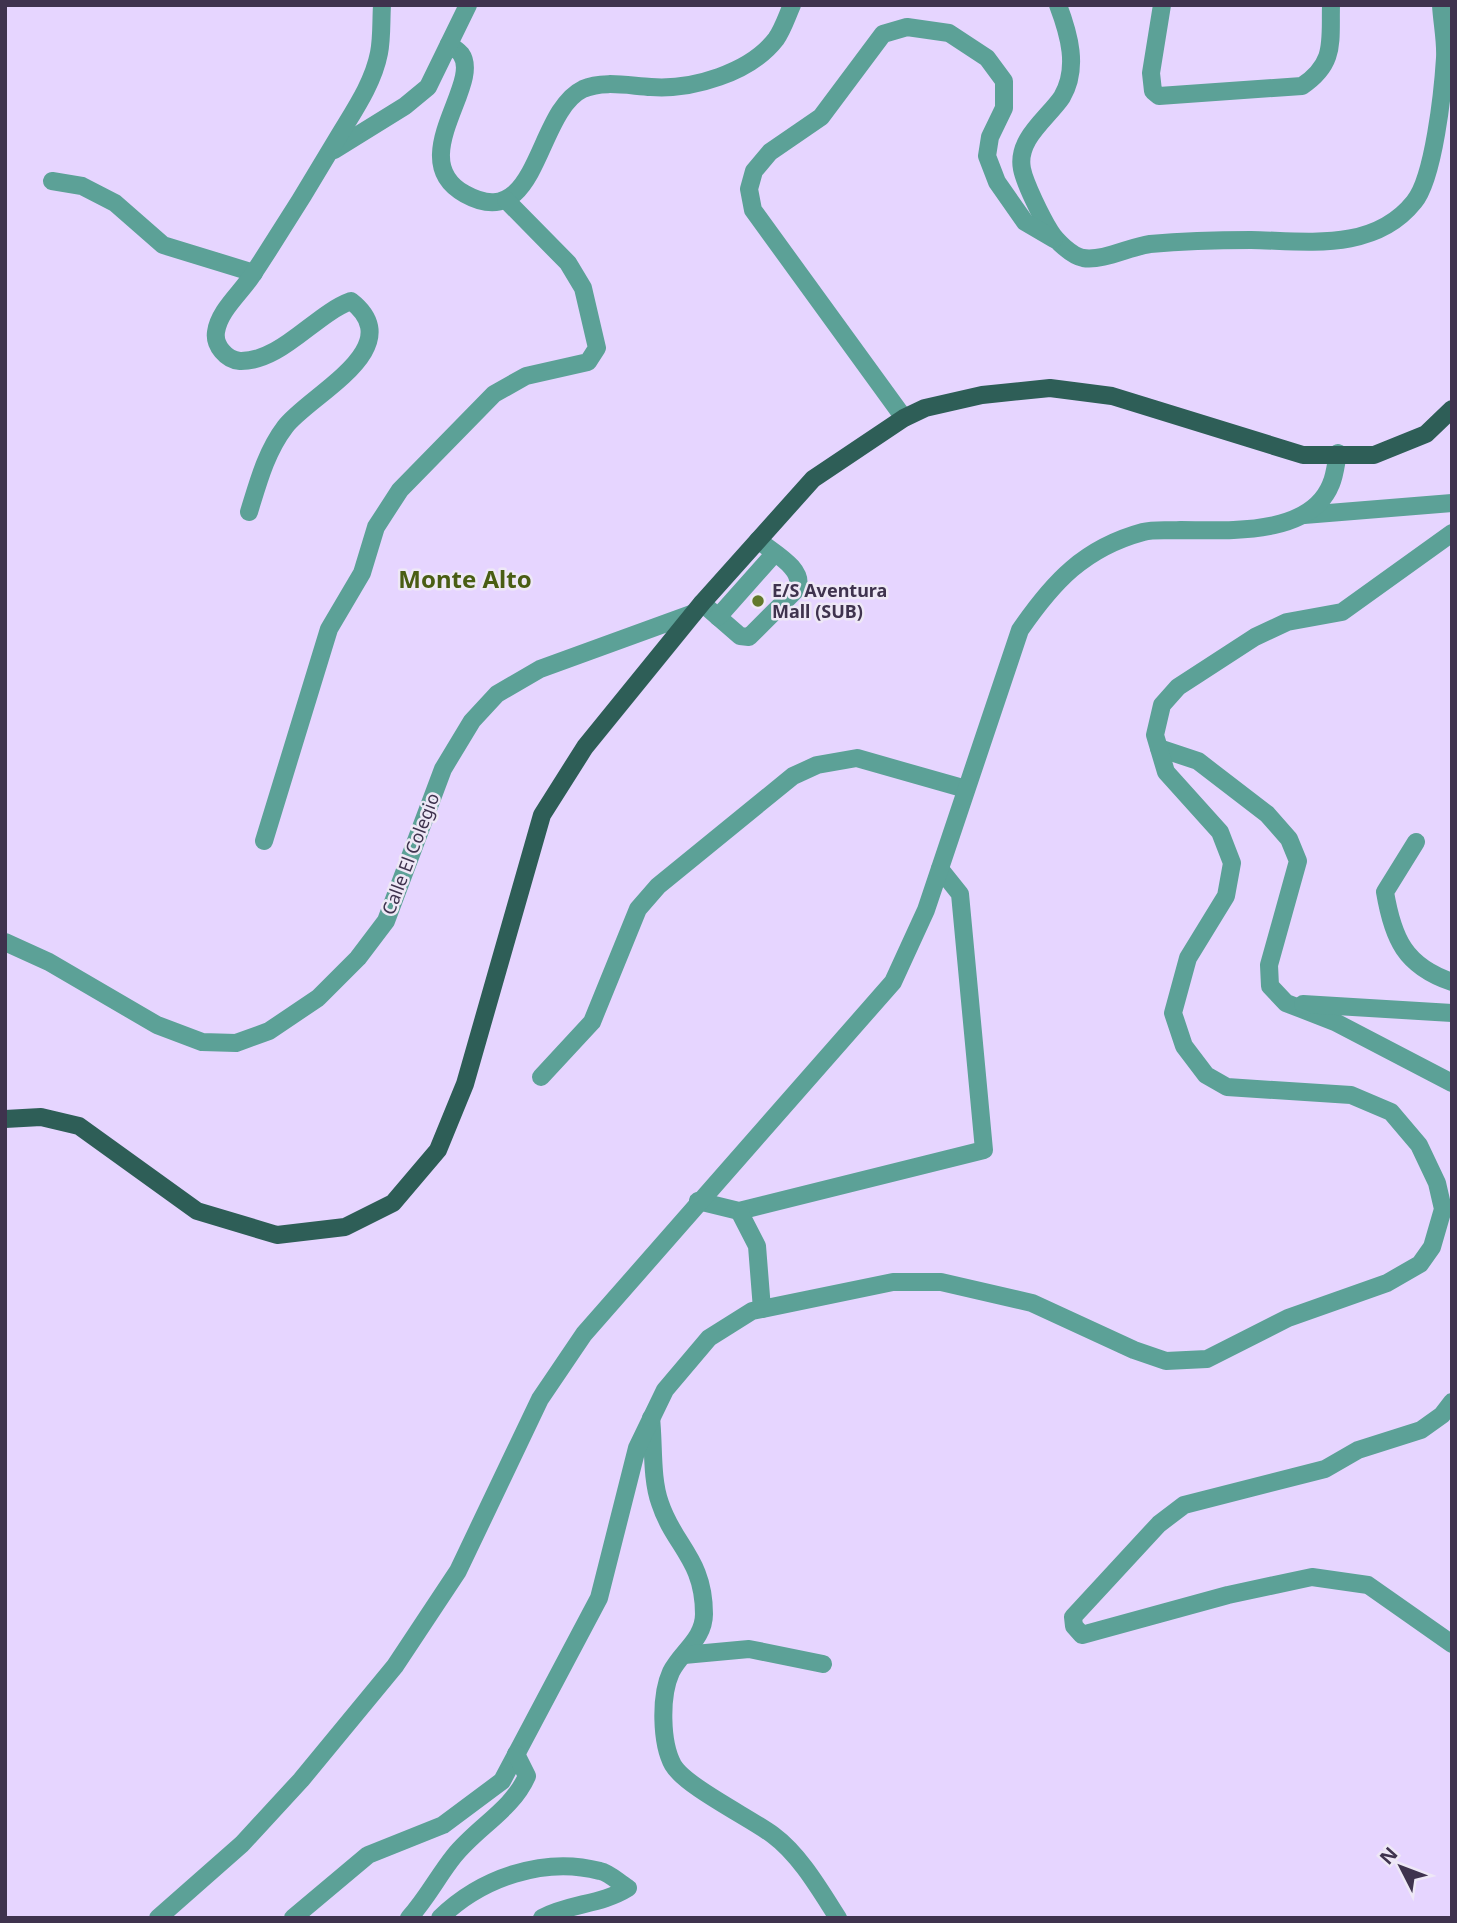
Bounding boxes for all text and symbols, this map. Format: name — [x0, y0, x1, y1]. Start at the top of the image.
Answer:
district label: Monte Alto — [398, 562, 532, 595]
place label: E/S Aventura Mall (SUB) — [772, 578, 887, 623]
marker: E/S Aventura Mall (SUB) — [750, 593, 766, 609]
street label: Calle El Colegio — [376, 789, 444, 918]
north arrow — [1366, 1832, 1436, 1902]
text: N — [1374, 1841, 1403, 1870]

